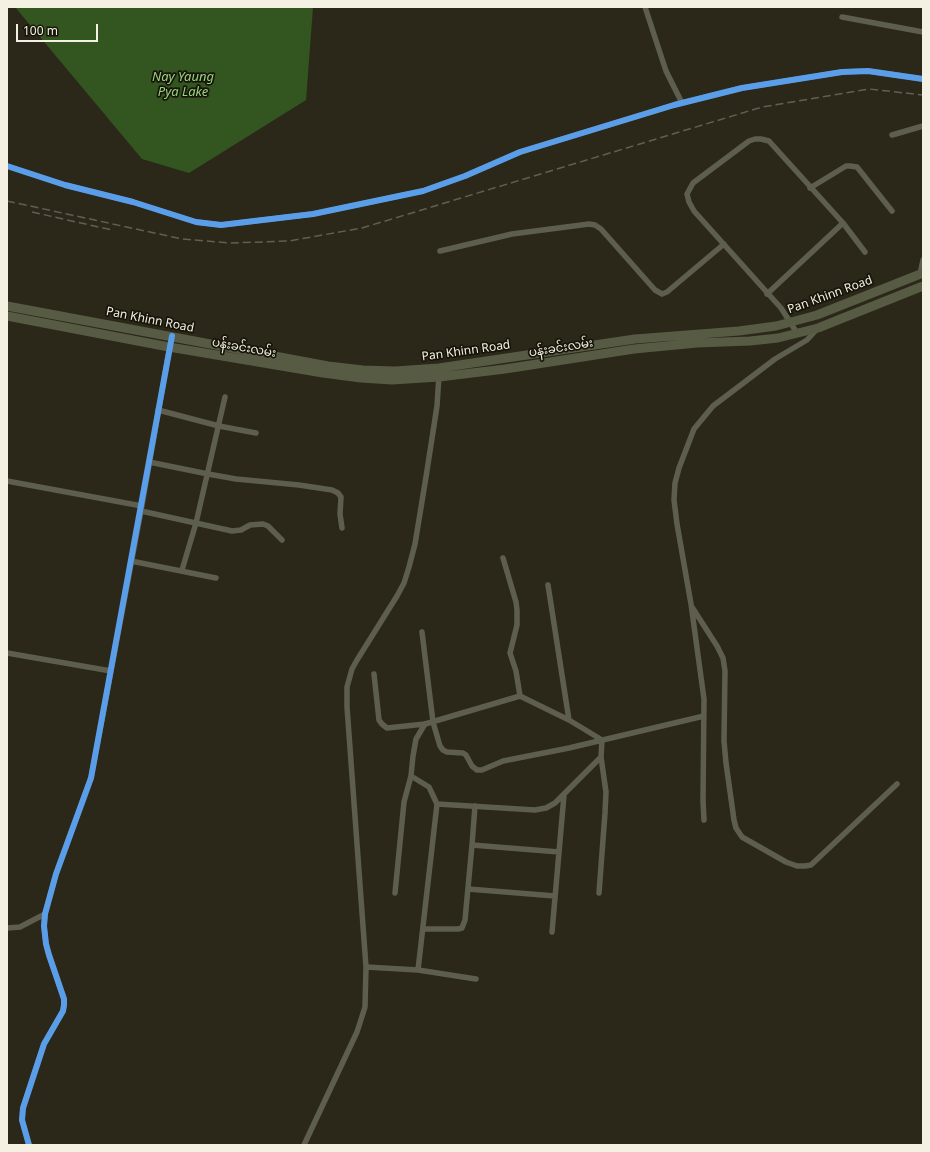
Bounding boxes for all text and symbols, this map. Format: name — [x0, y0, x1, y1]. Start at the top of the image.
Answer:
scale bar — [18, 16, 100, 42]
text: 100 m — [23, 22, 58, 39]
water label: Nay Yaung Pya Lake — [152, 69, 214, 100]
street label: Pan Khinn Road — [786, 273, 874, 317]
street label: Pan Khinn Road — [105, 304, 195, 336]
street label: ပန်းခင်းလမ်း — [211, 335, 277, 361]
street label: ပန်းခင်းလမ်း — [528, 336, 594, 360]
street label: Pan Khinn Road — [421, 338, 511, 364]

